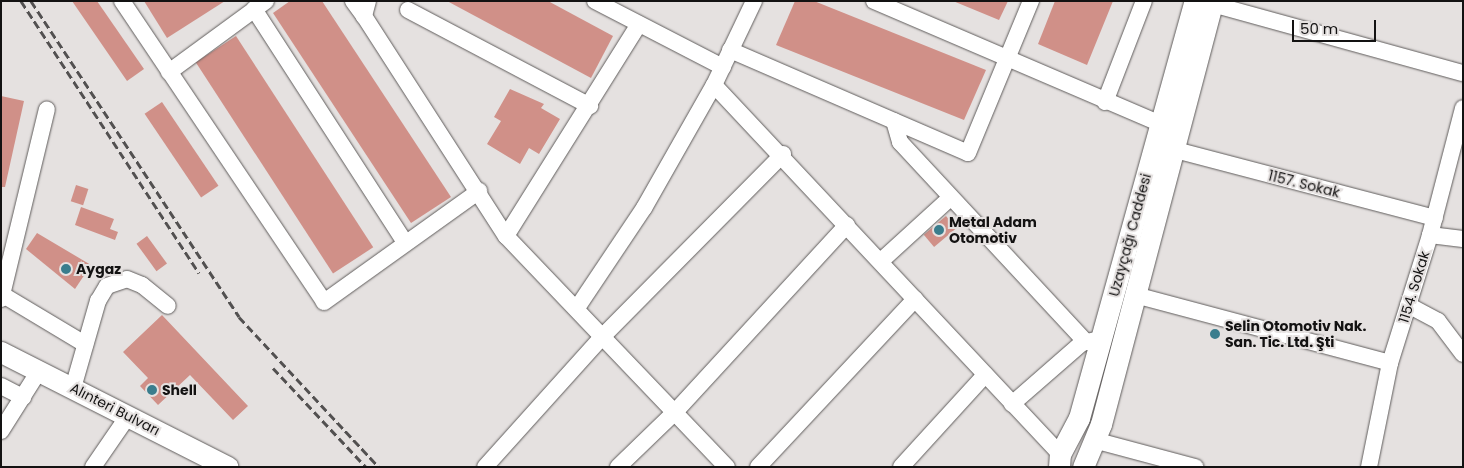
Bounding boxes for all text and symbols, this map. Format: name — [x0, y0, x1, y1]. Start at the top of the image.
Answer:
scale bar — [1294, 10, 1378, 42]
text: 50 m — [1300, 18, 1338, 39]
street label: 1157. Sokak — [1266, 167, 1342, 201]
street label: Uzayçağı Caddesi — [1106, 172, 1154, 298]
place label: Metal Adam Otomotiv — [949, 214, 1037, 246]
marker: Metal Adam Otomotiv — [933, 224, 945, 236]
street label: 1154. Sokak — [1395, 249, 1433, 325]
place label: Aygaz — [76, 261, 121, 277]
marker: Aygaz — [60, 263, 72, 275]
place label: Selin Otomotiv Nak. San. Tic. Ltd. Şti — [1225, 318, 1366, 351]
marker: Selin Otomotiv Nak. San. Tic. Ltd. Şti — [1209, 328, 1221, 340]
street label: Alınteri Bulvarı — [67, 379, 163, 439]
place label: Shell — [162, 382, 197, 398]
marker: Shell — [146, 384, 158, 396]

